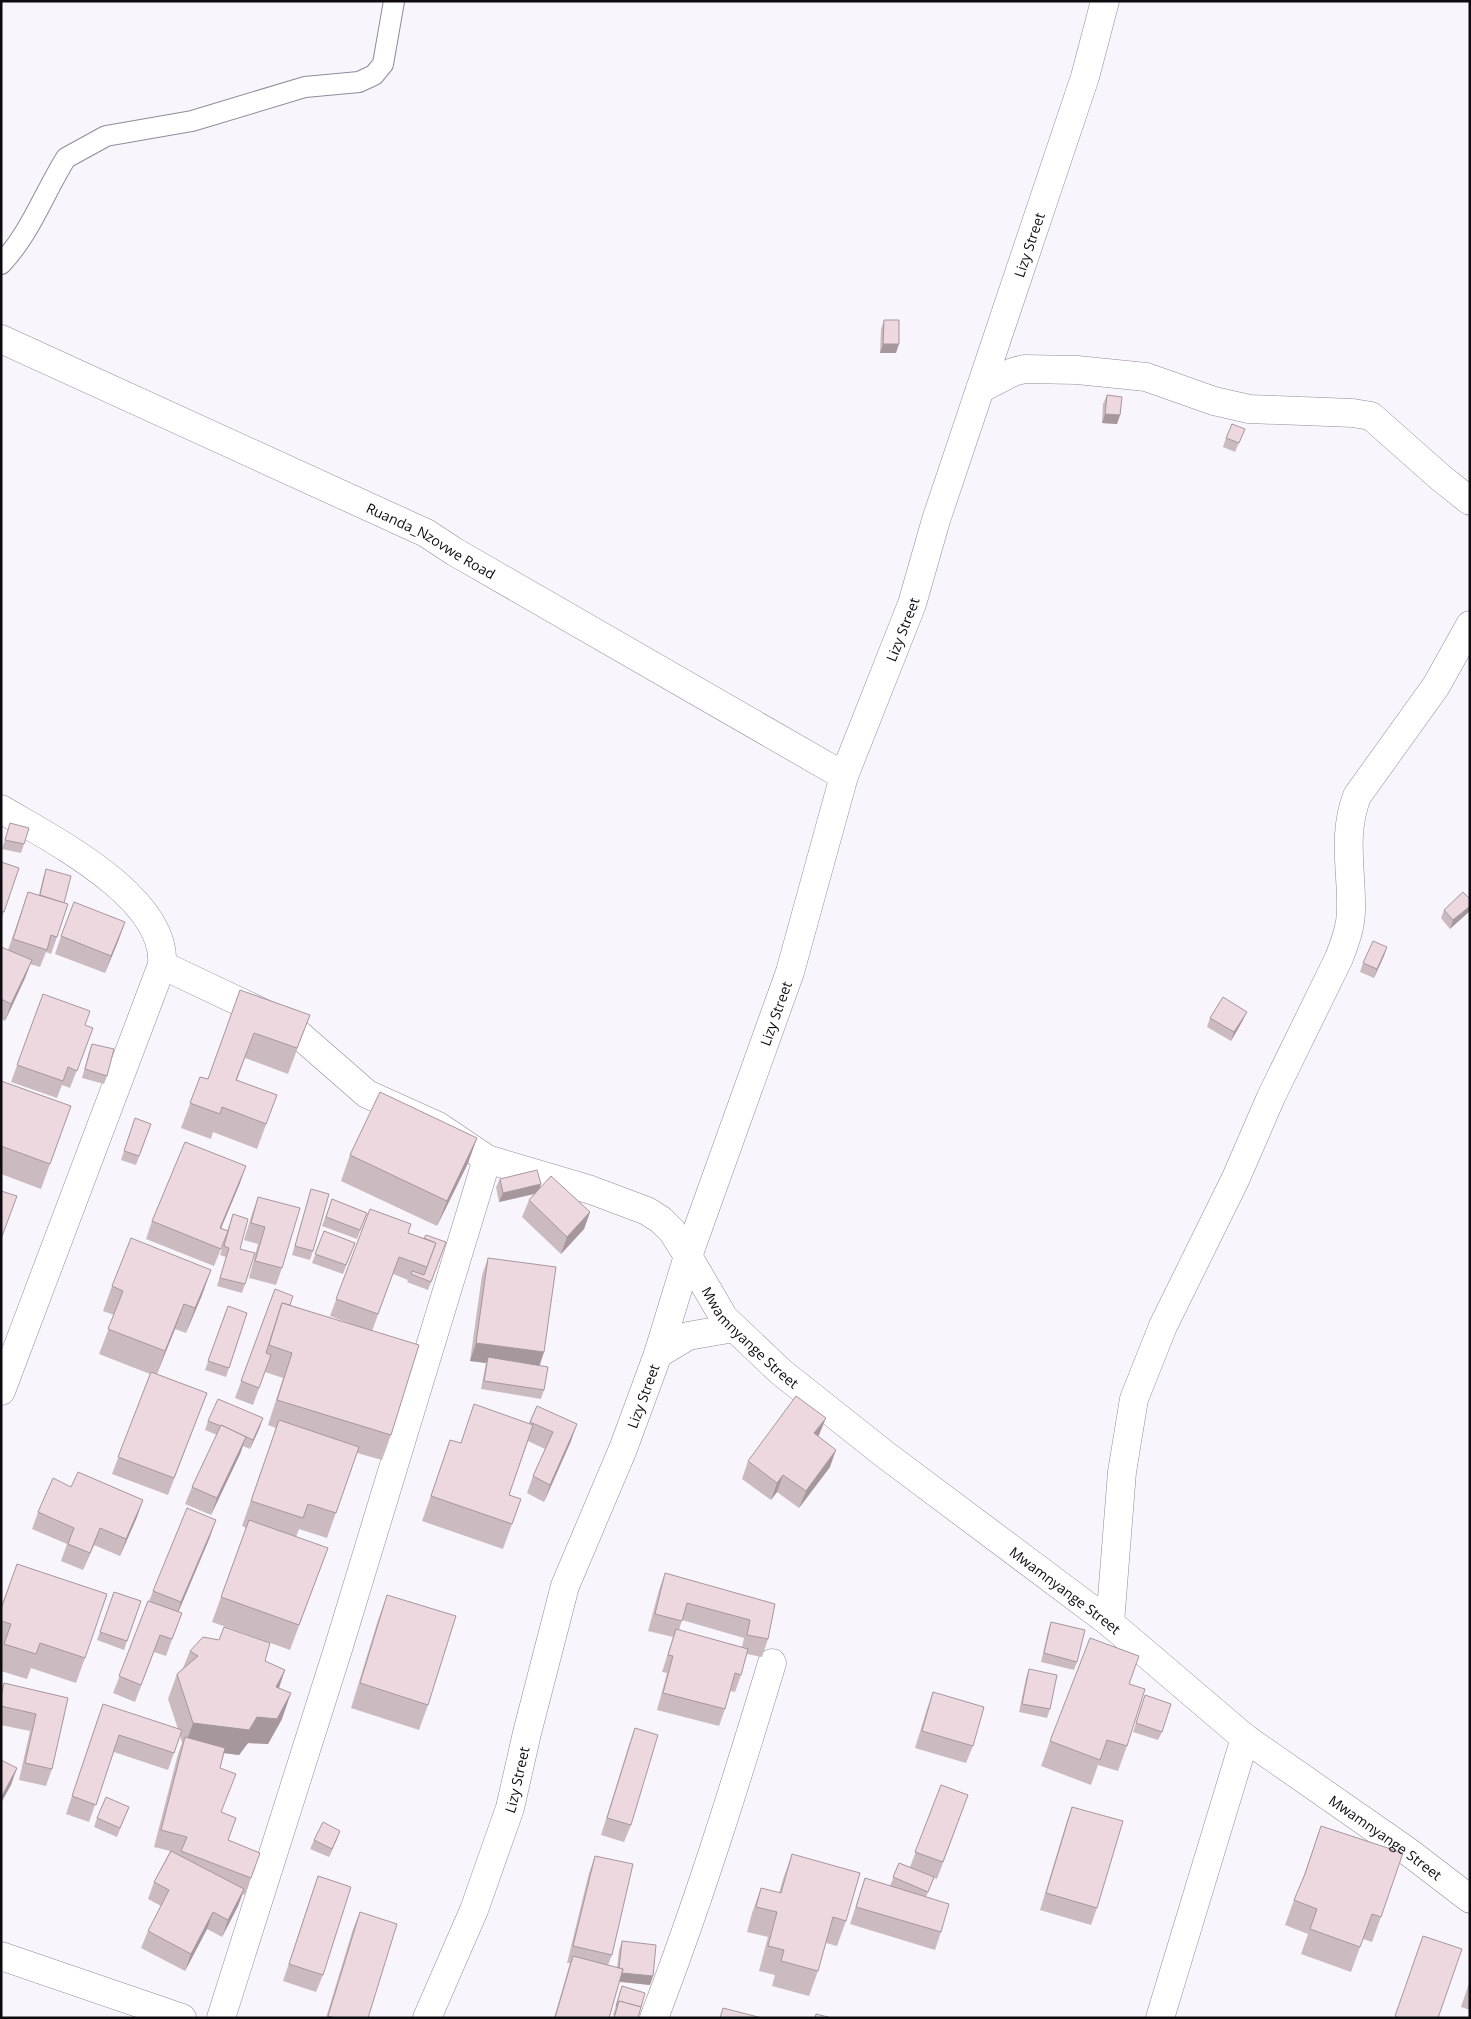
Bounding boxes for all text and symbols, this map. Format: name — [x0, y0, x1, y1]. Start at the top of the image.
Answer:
street label: Lizy Street — [1009, 210, 1048, 280]
street label: Ruanda_Nzovwe Road — [363, 498, 499, 583]
street label: Lizy Street — [881, 595, 923, 664]
street label: Lizy Street — [755, 979, 795, 1048]
street label: Mwamnyange Street — [698, 1283, 803, 1392]
street label: Lizy Street — [622, 1361, 663, 1431]
street label: Mwamnyange Street — [1006, 1542, 1125, 1638]
street label: Lizy Street — [500, 1745, 533, 1815]
street label: Mwamnyange Street — [1326, 1790, 1446, 1884]

